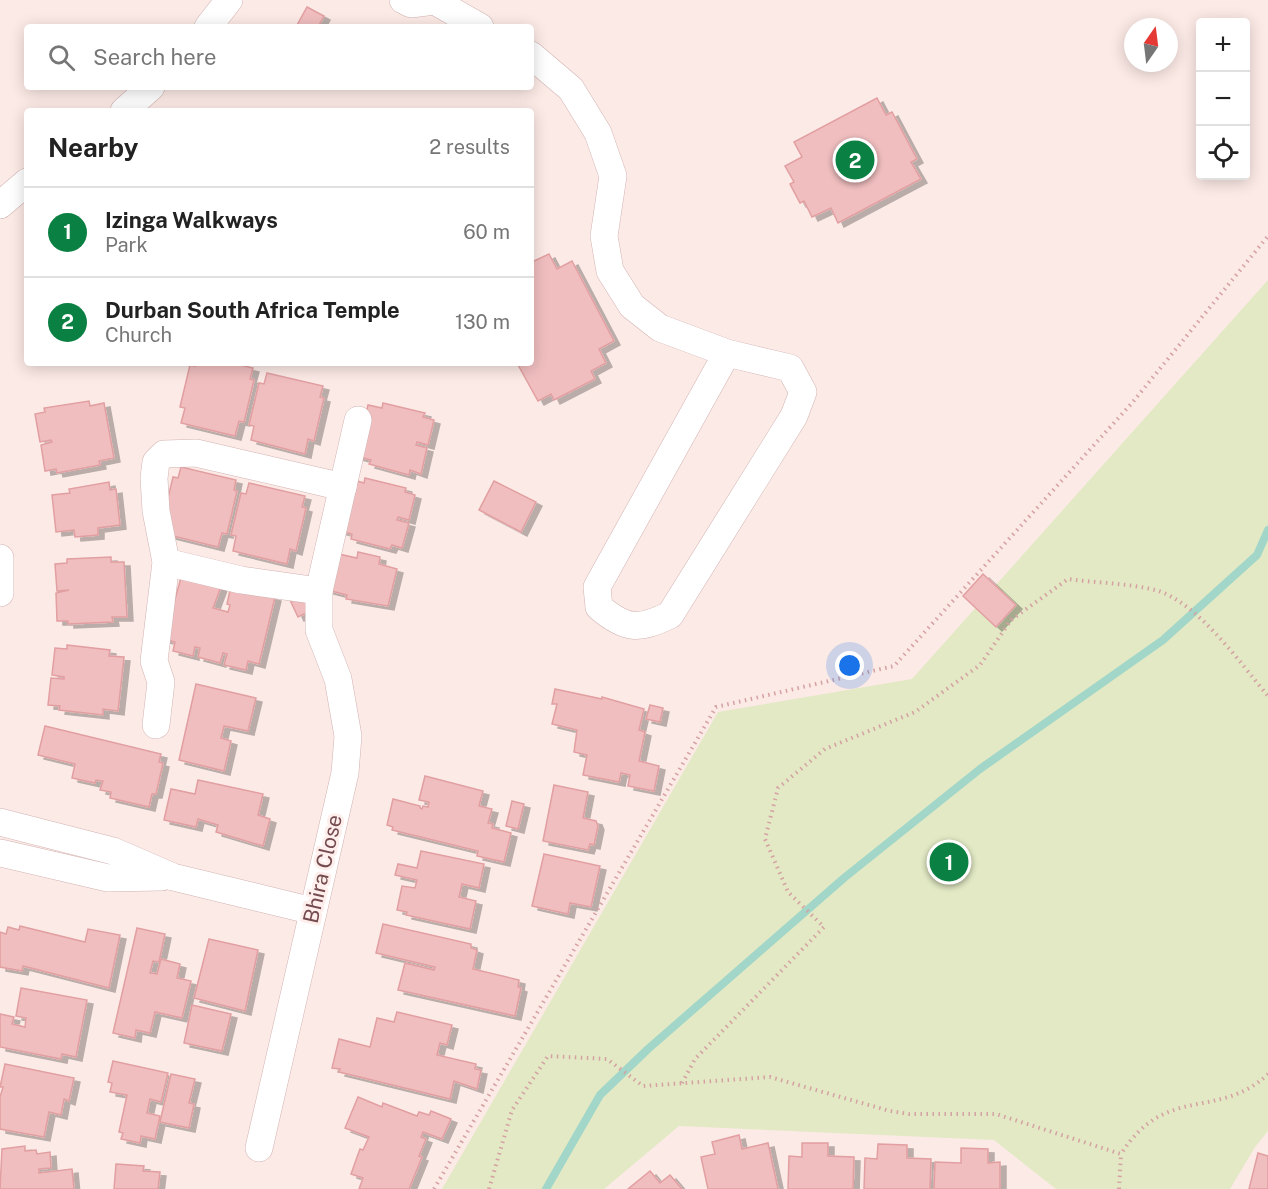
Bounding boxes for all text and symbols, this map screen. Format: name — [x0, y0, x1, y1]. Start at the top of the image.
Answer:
north arrow — [1124, 18, 1178, 72]
map controls — [1196, 18, 1250, 180]
button: + — [1196, 18, 1250, 72]
search box — [24, 24, 534, 90]
icon: search — [45, 41, 78, 74]
text: Search here — [93, 44, 217, 70]
button: − — [1196, 72, 1250, 126]
button: locate — [1196, 126, 1250, 180]
text: Nearby — [48, 132, 138, 163]
text: 2 results — [429, 135, 510, 159]
pin: 2 — [836, 138, 874, 182]
text: Izinga Walkways — [105, 207, 278, 233]
text: 1 — [63, 220, 72, 244]
text: 60 m — [463, 220, 510, 244]
text: Park — [105, 233, 148, 257]
text: Durban South Africa Temple — [105, 297, 400, 323]
text: 2 — [61, 310, 74, 334]
text: 130 m — [455, 310, 510, 334]
text: Church — [105, 323, 172, 347]
your location — [835, 651, 864, 680]
street label: Bhira Close — [298, 812, 347, 926]
pin: 1 — [930, 840, 968, 884]

